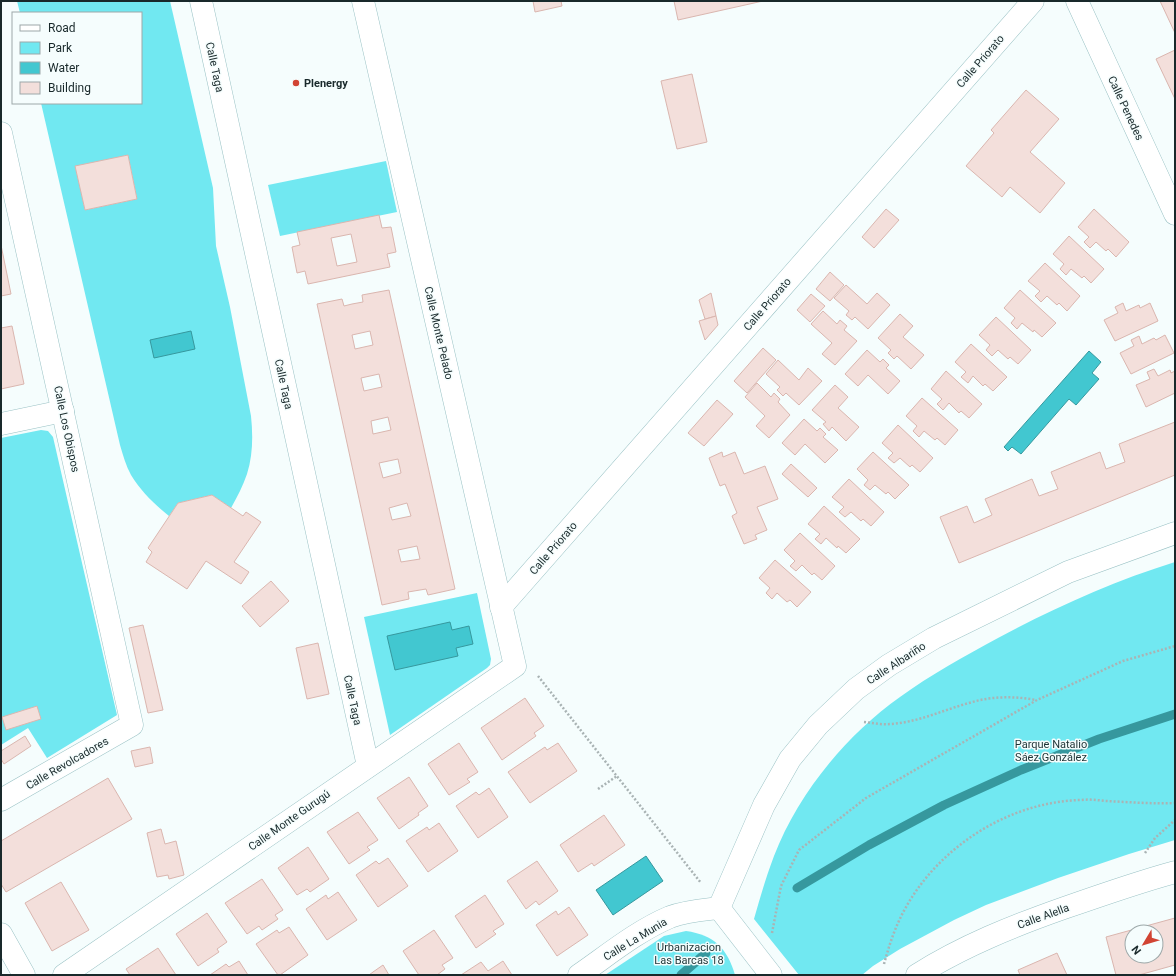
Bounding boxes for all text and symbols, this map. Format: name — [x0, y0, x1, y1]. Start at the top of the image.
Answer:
legend — [12, 12, 142, 104]
text: Road — [48, 21, 76, 35]
street label: Calle Priorato — [954, 32, 1007, 90]
text: Park — [48, 41, 73, 55]
street label: Calle Taga — [203, 41, 226, 93]
text: Water — [48, 61, 79, 75]
street label: Calle Penedes — [1105, 74, 1146, 143]
place label: Plenergy — [304, 77, 348, 90]
marker: Plenergy — [291, 78, 301, 88]
text: Building — [48, 81, 91, 95]
street label: Calle Priorato — [741, 275, 794, 333]
street label: Calle Monte Pelado — [421, 285, 456, 381]
street label: Calle Taga — [272, 358, 295, 410]
street label: Calle Los Obispos — [51, 385, 82, 474]
street label: Calle Priorato — [527, 519, 580, 577]
street label: Calle Albariño — [864, 639, 928, 687]
street label: Calle Taga — [341, 674, 364, 726]
street label: Calle Revolcadores — [24, 734, 111, 792]
park label: Parque Natalio Sáez González — [1015, 738, 1087, 764]
street label: Calle Monte Gurugú — [246, 787, 333, 853]
street label: Calle Alella — [1016, 901, 1071, 932]
street label: Calle La Munia — [601, 915, 670, 964]
north arrow — [1124, 924, 1164, 964]
park label: Urbanizacion Las Barcas 18 — [654, 941, 724, 967]
text: N — [1129, 943, 1144, 957]

